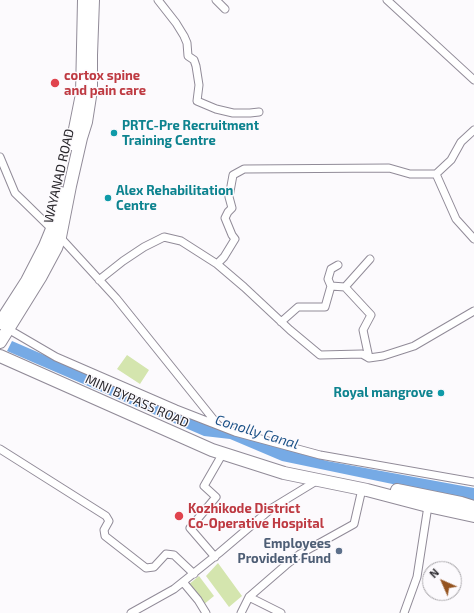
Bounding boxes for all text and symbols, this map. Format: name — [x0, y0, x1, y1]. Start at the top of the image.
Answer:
place label: cortox spine and pain care — [64, 68, 146, 99]
marker: cortox spine and pain care — [49, 77, 61, 89]
place label: PRTC-Pre Recruitment Training Centre — [122, 118, 259, 149]
street label: WAYANAD ROAD — [41, 127, 77, 225]
marker: PRTC-Pre Recruitment Training Centre — [109, 128, 119, 138]
place label: Alex Rehabilitation Centre — [116, 183, 233, 214]
marker: Alex Rehabilitation Centre — [103, 193, 113, 203]
street label: MINI BYPASS ROAD — [83, 371, 191, 431]
place label: Royal mangrove — [334, 385, 433, 401]
marker: Royal mangrove — [436, 388, 446, 398]
water label: Conolly Canal — [213, 411, 301, 453]
place label: Kozhikode District Co-Operative Hospital — [188, 501, 324, 532]
marker: Kozhikode District Co-Operative Hospital — [173, 510, 185, 522]
place label: Employees Provident Fund — [238, 536, 331, 567]
marker: Employees Provident Fund — [334, 546, 344, 556]
north arrow — [422, 561, 462, 601]
text: N — [426, 565, 441, 580]

